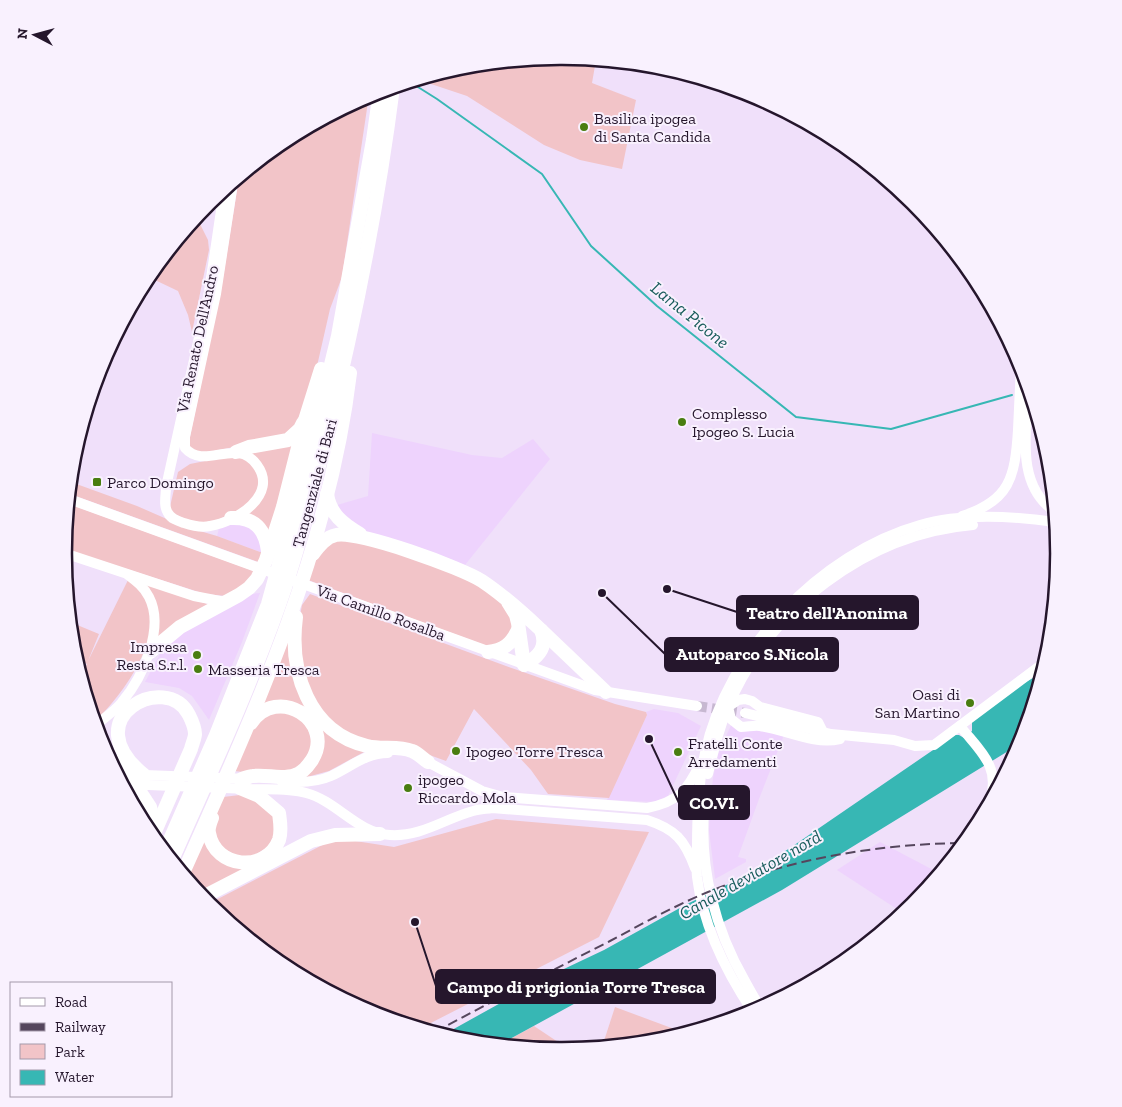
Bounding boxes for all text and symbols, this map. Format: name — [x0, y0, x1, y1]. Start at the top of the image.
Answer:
north arrow — [10, 10, 60, 60]
text: N — [14, 27, 32, 40]
place label: Basilica ipogea di Santa Candida — [594, 109, 711, 146]
marker: Basilica ipogea di Santa Candida — [578, 121, 590, 133]
street label: Via Renato Dell'Andro — [172, 264, 222, 416]
water label: Lama Picone — [646, 277, 734, 353]
place label: Complesso Ipogeo S. Lucia — [692, 404, 795, 441]
street label: Tangenziale di Bari — [288, 416, 341, 550]
marker: Complesso Ipogeo S. Lucia — [676, 416, 688, 428]
place label: Parco Domingo — [107, 473, 214, 492]
marker: Parco Domingo — [91, 476, 103, 488]
street label: Via Camillo Rosalba — [313, 580, 448, 645]
callout: Teatro dell'Anonima — [737, 596, 918, 629]
text: Teatro dell'Anonima — [746, 602, 908, 624]
place label: Impresa Resta S.r.l. — [117, 637, 187, 674]
callout: Autoparco S.Nicola — [665, 638, 838, 671]
text: Autoparco S.Nicola — [676, 643, 828, 665]
marker: Impresa Resta S.r.l. — [191, 649, 203, 661]
place label: Masseria Tresca — [208, 660, 320, 679]
marker: Masseria Tresca — [192, 663, 204, 675]
place label: Oasi di San Martino — [875, 685, 961, 722]
marker: Oasi di San Martino — [964, 697, 976, 709]
place label: Fratelli Conte Arredamenti — [688, 734, 783, 771]
place label: Ipogeo Torre Tresca — [466, 742, 603, 761]
marker: Ipogeo Torre Tresca — [450, 745, 462, 757]
marker: Fratelli Conte Arredamenti — [672, 746, 684, 758]
place label: ipogeo Riccardo Mola — [418, 770, 516, 807]
marker: ipogeo Riccardo Mola — [402, 782, 414, 794]
callout: CO.VI. — [679, 786, 749, 819]
text: CO.VI. — [689, 792, 739, 814]
water label: Canale deviatore nord — [675, 825, 825, 925]
callout: Campo di prigionia Torre Tresca — [436, 970, 715, 1003]
text: Campo di prigionia Torre Tresca — [447, 976, 705, 998]
legend — [10, 982, 172, 1097]
text: Road — [55, 993, 88, 1011]
text: Railway — [55, 1018, 106, 1036]
text: Park — [55, 1043, 85, 1061]
text: Water — [55, 1068, 95, 1086]

